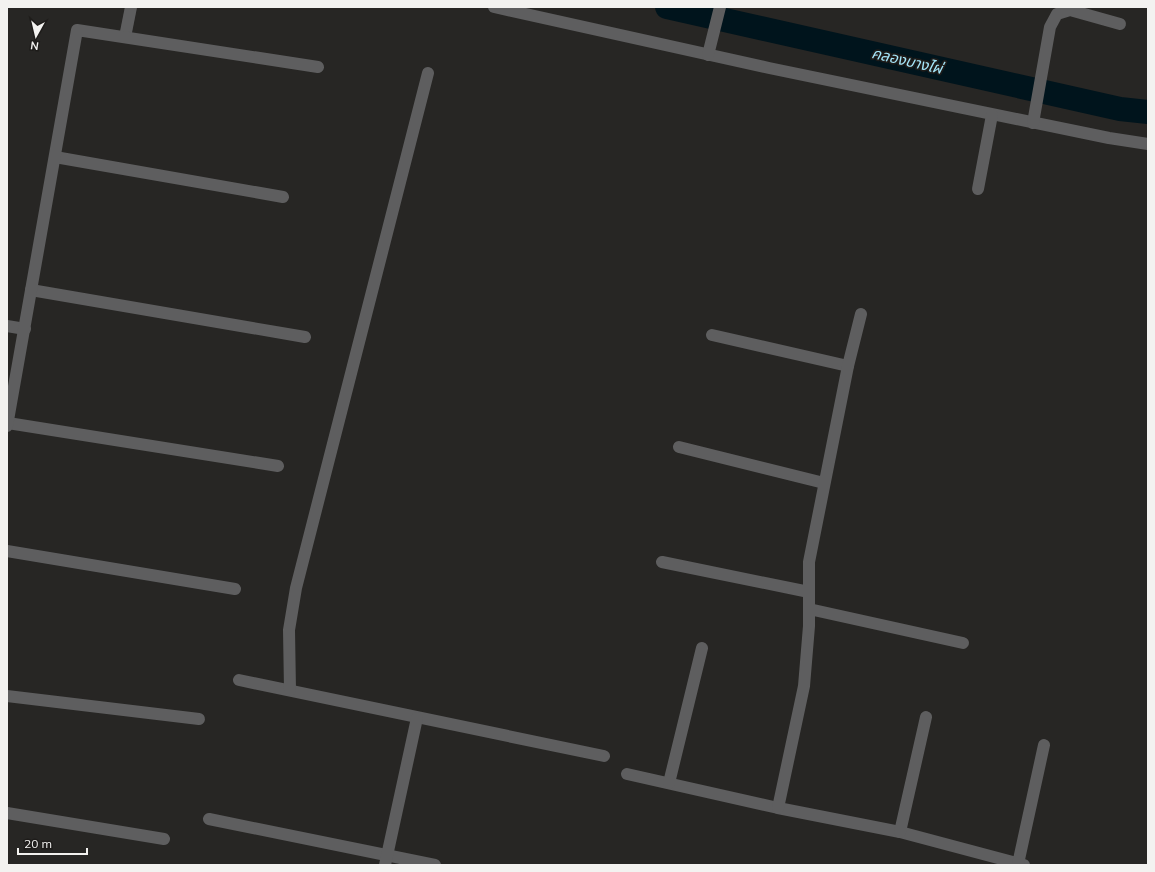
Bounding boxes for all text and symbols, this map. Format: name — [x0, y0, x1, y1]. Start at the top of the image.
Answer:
north arrow — [16, 16, 56, 56]
text: N — [30, 38, 40, 53]
water label: คลองบางไผ่ — [870, 43, 946, 78]
scale bar — [18, 830, 87, 856]
text: 20 m — [24, 836, 52, 851]

